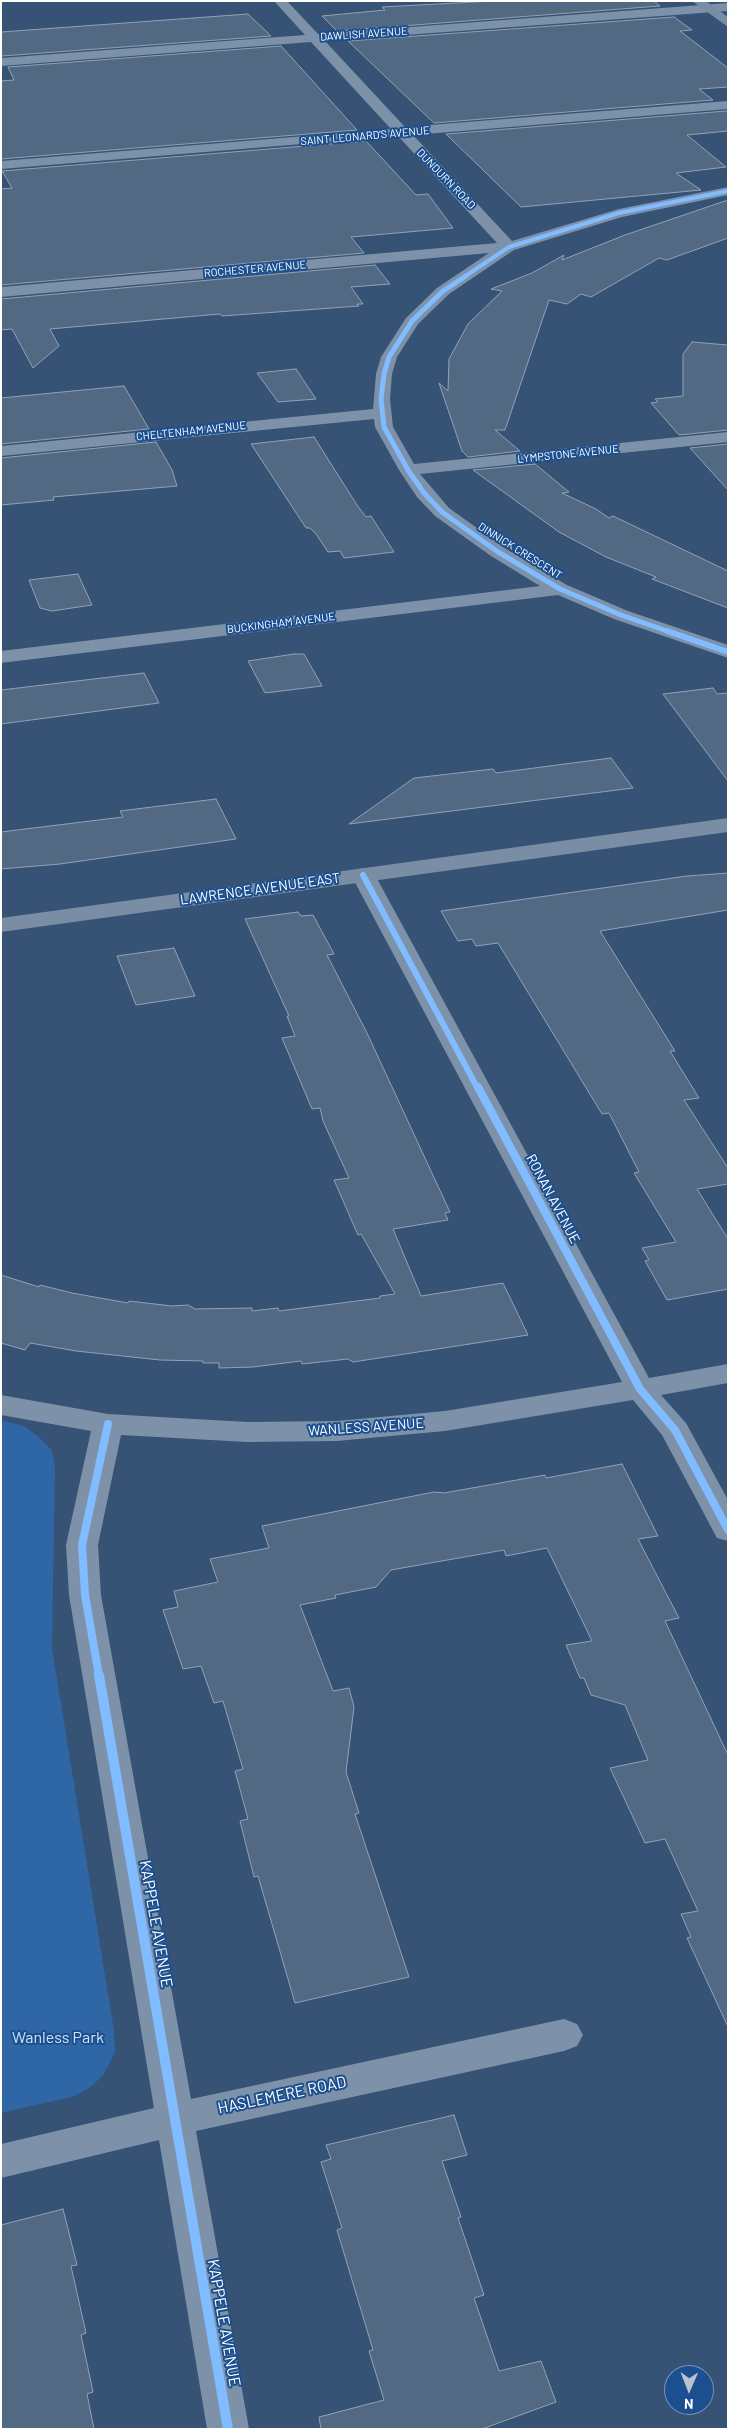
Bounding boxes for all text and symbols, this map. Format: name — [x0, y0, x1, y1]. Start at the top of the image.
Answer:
street label: DAWLISH AVENUE — [320, 24, 408, 44]
street label: SAINT LEONARD'S AVENUE — [300, 124, 430, 148]
street label: DUNDURN ROAD — [414, 146, 478, 212]
street label: ROCHESTER AVENUE — [203, 258, 307, 280]
street label: CHELTENHAM AVENUE — [135, 419, 247, 443]
street label: LYMPSTONE AVENUE — [517, 442, 619, 466]
street label: DINNICK CRESCENT — [476, 520, 564, 582]
street label: BUCKINGHAM AVENUE — [226, 610, 336, 636]
street label: LAWRENCE AVENUE EAST — [179, 869, 341, 909]
street label: RONAN AVENUE — [522, 1151, 584, 1247]
street label: WANLESS AVENUE — [308, 1415, 424, 1439]
street label: KAPPELE AVENUE — [135, 1859, 177, 1989]
park label: Wanless Park — [12, 2028, 104, 2048]
street label: HASLEMERE ROAD — [216, 2072, 348, 2118]
street label: KAPPELE AVENUE — [203, 2258, 245, 2388]
north arrow — [664, 2365, 714, 2415]
text: N — [684, 2396, 694, 2413]

